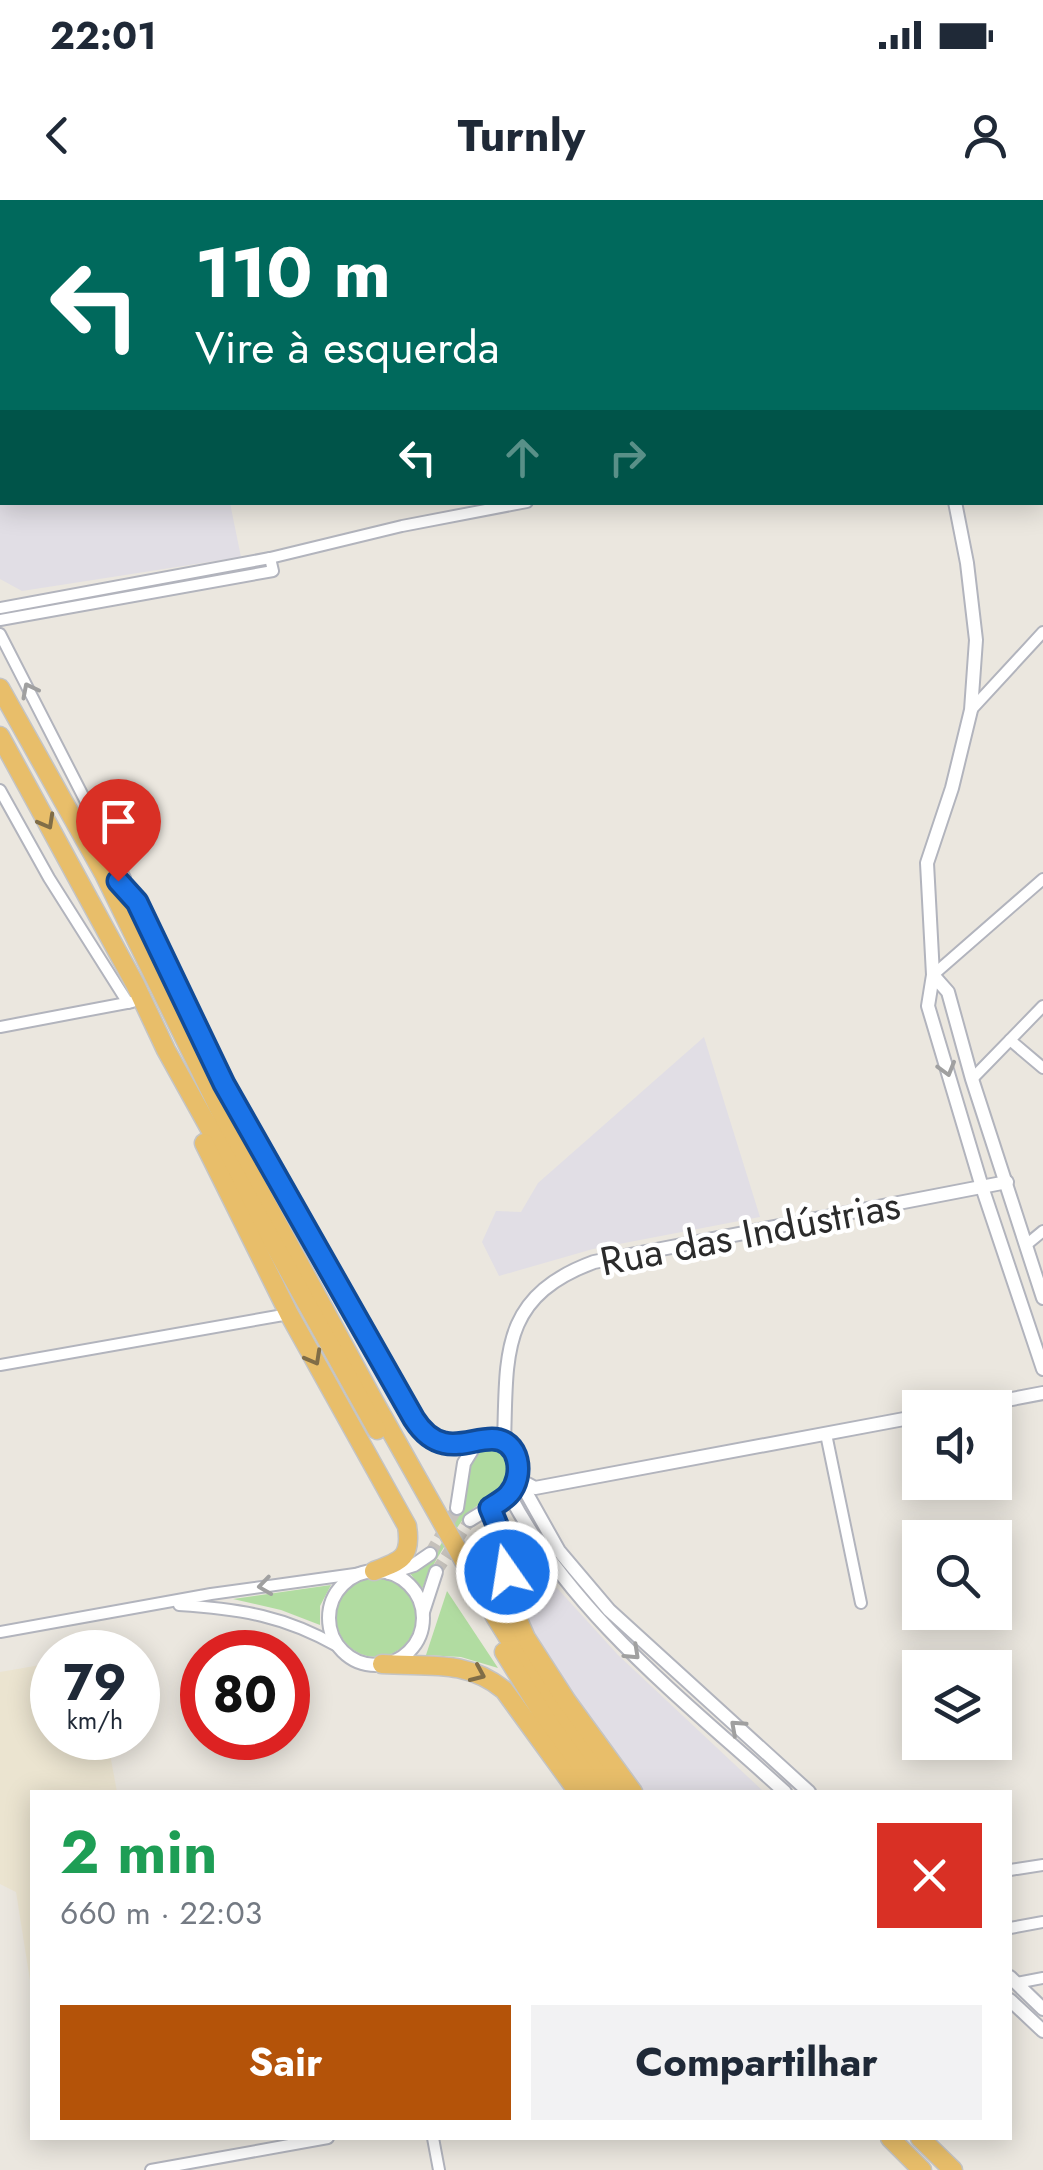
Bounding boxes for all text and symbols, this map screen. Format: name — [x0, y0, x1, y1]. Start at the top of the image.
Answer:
text: 22:01 — [50, 8, 157, 63]
text: Turnly — [458, 103, 585, 168]
icon: back — [30, 108, 85, 163]
icon: person — [958, 108, 1013, 163]
text: 110 m — [195, 222, 391, 323]
icon: left — [30, 240, 160, 370]
text: Vire à esquerda — [195, 315, 500, 380]
icon: left — [390, 430, 445, 485]
icon: ahead — [495, 430, 550, 485]
icon: right — [600, 430, 655, 485]
one-way arrow — [22, 682, 42, 700]
pin — [76, 779, 161, 882]
icon: arrive — [91, 794, 146, 849]
one-way arrow — [35, 811, 55, 829]
one-way arrow — [935, 1060, 956, 1077]
street label: Rua das Indústrias — [595, 1175, 905, 1291]
one-way arrow — [302, 1347, 321, 1366]
map controls — [902, 1390, 1012, 1760]
button: sound — [902, 1390, 1012, 1500]
position arrow — [455, 1520, 559, 1624]
button: search — [902, 1520, 1012, 1630]
one-way arrow — [257, 1575, 274, 1596]
speed limit sign: 80 — [180, 1630, 310, 1760]
one-way arrow — [621, 1641, 640, 1659]
text: 79 — [63, 1646, 127, 1719]
button: layers — [902, 1650, 1012, 1760]
one-way arrow — [467, 1662, 485, 1682]
text: km/h — [67, 1702, 123, 1738]
one-way arrow — [730, 1721, 749, 1739]
text: 2 min — [60, 1809, 218, 1896]
button: close — [877, 1823, 982, 1928]
text: 660 m · 22:03 — [60, 1890, 262, 1936]
button: Sair — [60, 2005, 511, 2120]
button: Compartilhar — [531, 2005, 982, 2120]

